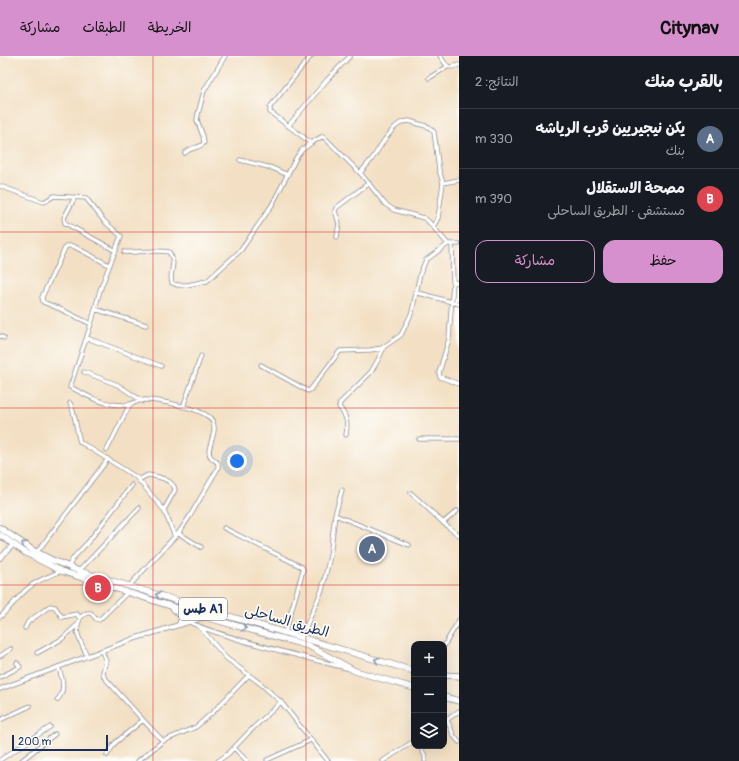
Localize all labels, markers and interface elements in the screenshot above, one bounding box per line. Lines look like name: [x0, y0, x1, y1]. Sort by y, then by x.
text: Citynav: [660, 16, 719, 40]
text: مشاركة: [20, 19, 60, 36]
text: الطبقات: [82, 19, 126, 36]
text: الخريطة: [148, 19, 191, 36]
text: بالقرب منك: [645, 71, 723, 92]
text: النتائج: 2: [475, 74, 519, 90]
text: يكن نيجيريين قرب الرياشه: [536, 119, 685, 138]
text: 330 m: [475, 131, 513, 147]
text: A: [706, 131, 714, 147]
text: بنك: [666, 143, 685, 159]
text: مصحة الاستقلال: [586, 179, 685, 198]
text: 390 m: [475, 191, 512, 207]
text: B: [706, 191, 714, 207]
text: مستشفى · الطريق الساحلى: [548, 203, 685, 219]
button: مشاركة: [475, 240, 595, 283]
button: حفظ: [603, 240, 723, 283]
your location: [227, 451, 247, 471]
pin: A: [359, 534, 385, 564]
one-way arrow: [21, 542, 28, 549]
pin: B: [85, 573, 111, 603]
one-way arrow: [155, 591, 162, 600]
road number: طس A1: [179, 598, 227, 620]
street label: الطريق الساحلى: [243, 601, 331, 641]
one-way arrow: [240, 623, 247, 632]
map controls: [411, 641, 447, 749]
button: +: [411, 641, 447, 677]
one-way arrow: [373, 656, 380, 665]
button: −: [411, 677, 447, 713]
button: layers: [411, 713, 447, 749]
scale bar: [12, 733, 108, 752]
text: 200 m: [18, 735, 51, 748]

